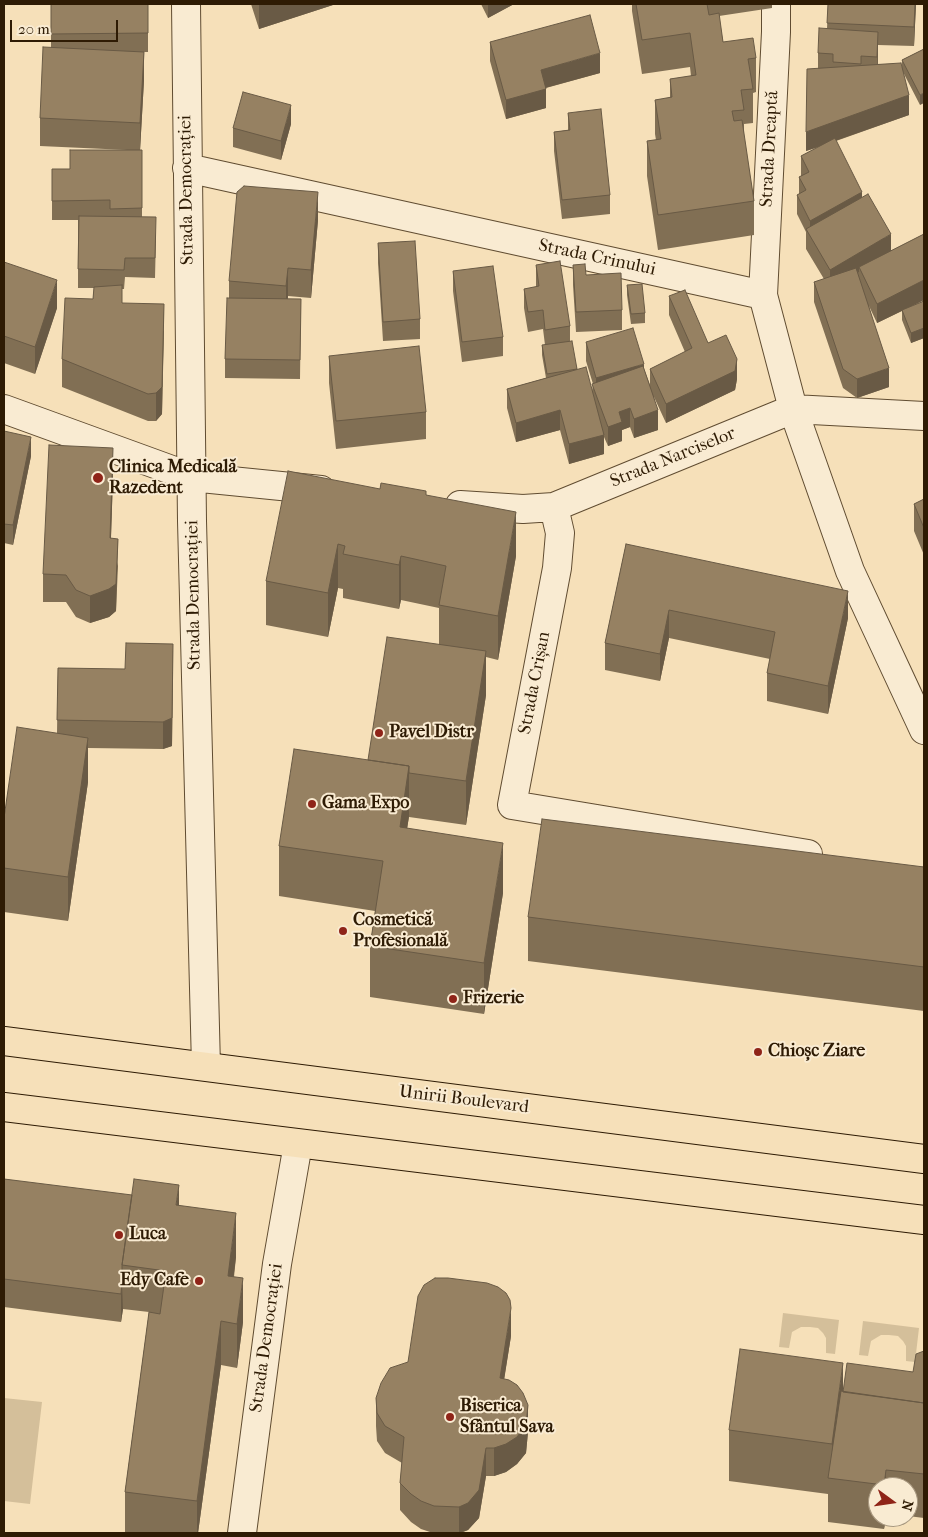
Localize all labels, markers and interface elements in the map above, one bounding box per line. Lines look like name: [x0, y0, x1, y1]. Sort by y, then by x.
scale bar: [12, 10, 120, 42]
text: 20 m: [18, 20, 50, 38]
street label: Strada Dreaptă: [756, 90, 784, 208]
street label: Strada Democrației: [175, 115, 199, 265]
street label: Strada Crinului: [536, 235, 658, 281]
street label: Strada Narciselor: [607, 423, 739, 493]
place label: Clinica Medicală Razedent: [109, 457, 237, 499]
marker: Clinica Medicală Razedent: [91, 471, 105, 485]
street label: Strada Democrației: [182, 520, 206, 670]
street label: Strada Crișan: [514, 630, 556, 736]
place label: Pavel Distr: [389, 722, 474, 744]
marker: Pavel Distr: [373, 727, 385, 739]
place label: Gama Expo: [322, 793, 409, 815]
marker: Gama Expo: [306, 798, 318, 810]
place label: Cosmetică Profesională: [353, 910, 448, 952]
marker: Cosmetică Profesională: [337, 925, 349, 937]
place label: Frizerie: [463, 988, 524, 1010]
marker: Frizerie: [447, 993, 459, 1005]
place label: Chioșc Ziare: [768, 1041, 865, 1063]
marker: Chioșc Ziare: [752, 1046, 764, 1058]
street label: Unirii Boulevard: [398, 1081, 530, 1119]
place label: Luca: [129, 1224, 166, 1246]
marker: Luca: [113, 1229, 125, 1241]
street label: Strada Democrației: [246, 1262, 288, 1414]
place label: Edy Cafe: [120, 1270, 189, 1292]
marker: Edy Cafe: [193, 1275, 205, 1287]
place label: Biserica Sfântul Sava: [460, 1396, 554, 1438]
marker: Biserica Sfântul Sava: [444, 1411, 456, 1423]
north arrow: [868, 1477, 918, 1527]
text: N: [898, 1498, 917, 1513]

